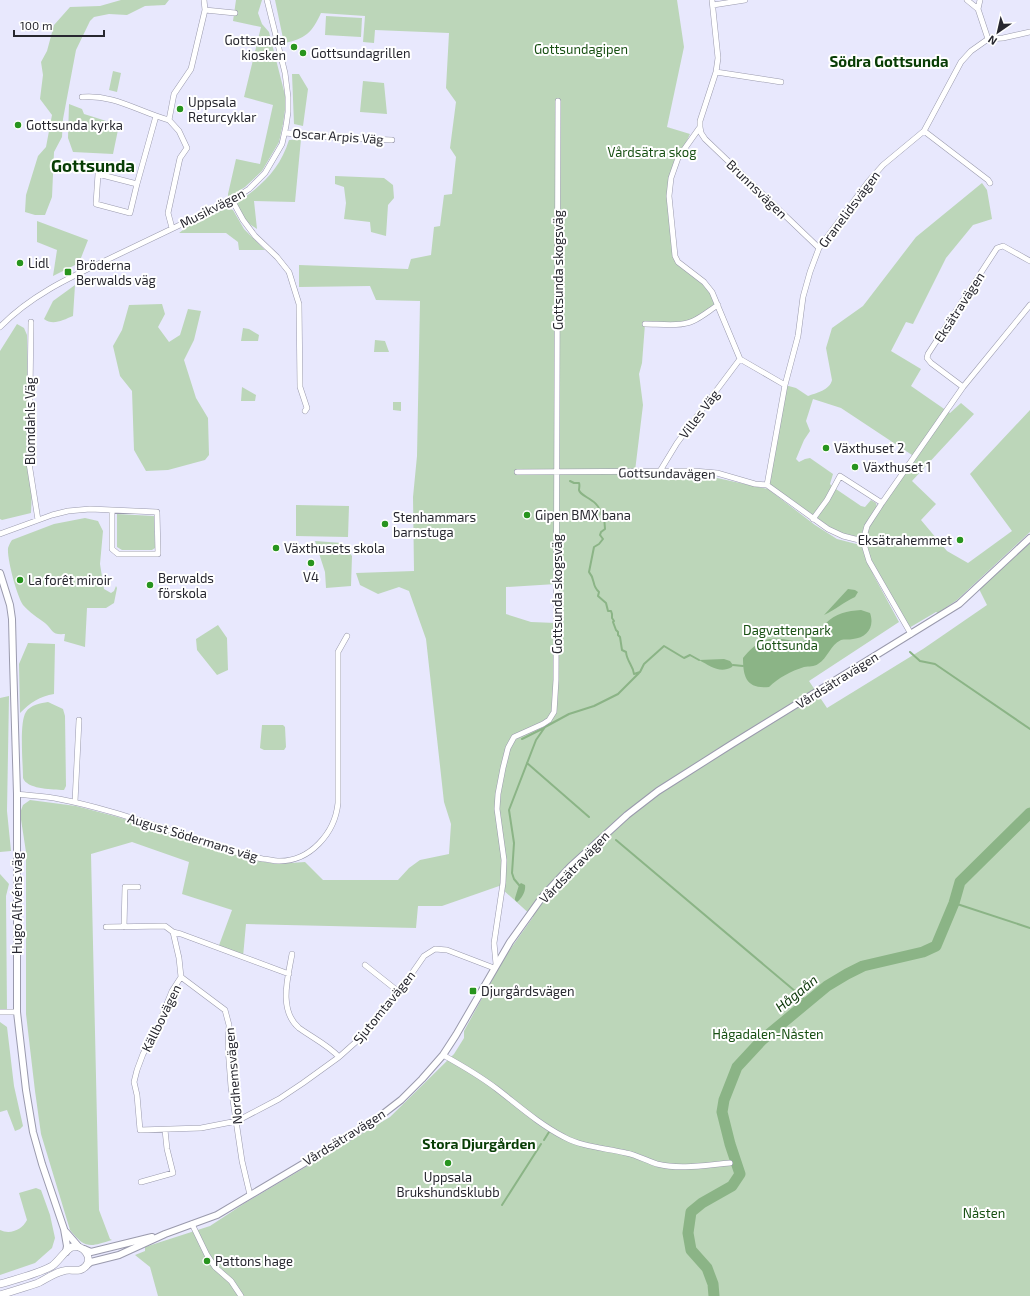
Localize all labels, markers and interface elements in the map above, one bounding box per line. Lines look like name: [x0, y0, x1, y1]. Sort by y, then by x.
scale bar: [14, 12, 104, 38]
north arrow: [978, 12, 1018, 52]
text: 100 m: [20, 18, 52, 32]
place label: Gottsunda kiosken: [224, 32, 286, 63]
text: N: [985, 33, 999, 48]
park label: Gottsundagipen: [534, 41, 628, 57]
marker: Gottsunda kiosken: [289, 42, 299, 52]
place label: Gottsundagrillen: [311, 45, 411, 61]
marker: Gottsundagrillen: [298, 48, 308, 58]
district label: Södra Gottsunda: [830, 52, 948, 70]
place label: Uppsala Returcyklar: [188, 94, 256, 125]
marker: Uppsala Returcyklar: [175, 104, 185, 114]
place label: Gottsunda kyrka: [26, 117, 123, 133]
marker: Gottsunda kyrka: [13, 120, 23, 130]
street label: Oscar Arpis Väg: [292, 125, 384, 147]
park label: Vårdsätra skog: [608, 144, 696, 160]
district label: Gottsunda: [51, 155, 135, 175]
street label: Brunnsvägen: [723, 156, 791, 222]
street label: Granelidsvägen: [815, 168, 883, 250]
street label: Musikvägen: [177, 185, 247, 231]
street label: Gottsunda skogsväg: [550, 210, 566, 330]
place label: Lidl: [28, 255, 49, 271]
place label: Bröderna Berwalds väg: [76, 257, 156, 288]
marker: Lidl: [15, 258, 25, 268]
marker: Bröderna Berwalds väg: [63, 267, 73, 277]
street label: Eksätravägen: [930, 269, 988, 345]
street label: Blomdahls Väg: [22, 377, 38, 465]
street label: Villes Väg: [675, 386, 723, 442]
place label: Växthuset 2: [834, 440, 904, 456]
marker: Växthuset 2: [821, 443, 831, 453]
place label: Växthuset 1: [863, 459, 931, 475]
marker: Växthuset 1: [850, 462, 860, 472]
street label: Gottsundavägen: [618, 464, 716, 482]
place label: Gipen BMX bana: [535, 507, 631, 523]
place label: Stenhammars barnstuga: [393, 509, 476, 540]
marker: Gipen BMX bana: [522, 510, 532, 520]
marker: Stenhammars barnstuga: [380, 519, 390, 529]
place label: Eksätrahemmet: [858, 532, 952, 548]
street label: Gottsunda skogsväg: [549, 534, 565, 654]
marker: Eksätrahemmet: [955, 535, 965, 545]
place label: Växthusets skola: [284, 540, 385, 556]
marker: Växthusets skola: [271, 543, 281, 553]
marker: V4: [306, 558, 316, 568]
place label: V4: [303, 569, 319, 585]
place label: Berwalds förskola: [158, 570, 214, 601]
place label: La forêt miroir: [28, 572, 112, 588]
marker: La forêt miroir: [15, 575, 25, 585]
marker: Berwalds förskola: [145, 580, 155, 590]
park label: Dagvattenpark Gottsunda: [743, 622, 831, 653]
street label: Vårdsätravägen: [793, 648, 881, 712]
street label: August Södermans väg: [126, 810, 260, 864]
street label: Vårdsätravägen: [536, 828, 612, 906]
street label: Hugo Alfvéns väg: [9, 852, 25, 954]
street label: Sjutomtavägen: [350, 967, 418, 1047]
water label: Hågaån: [771, 971, 821, 1015]
street label: Källbovägen: [138, 982, 184, 1054]
place label: Djurgårdsvägen: [481, 983, 575, 999]
marker: Djurgårdsvägen: [468, 986, 478, 996]
park label: Hågadalen-Nåsten: [712, 1026, 824, 1042]
street label: Nordhemsvägen: [221, 1027, 245, 1125]
street label: Vårdsätravägen: [300, 1105, 388, 1169]
district label: Stora Djurgården: [422, 1135, 536, 1152]
marker: Uppsala Brukshundsklubb: [443, 1158, 453, 1168]
place label: Uppsala Brukshundsklubb: [396, 1169, 500, 1200]
park label: Nåsten: [963, 1205, 1005, 1221]
place label: Pattons hage: [215, 1253, 293, 1269]
marker: Pattons hage: [202, 1256, 212, 1266]

